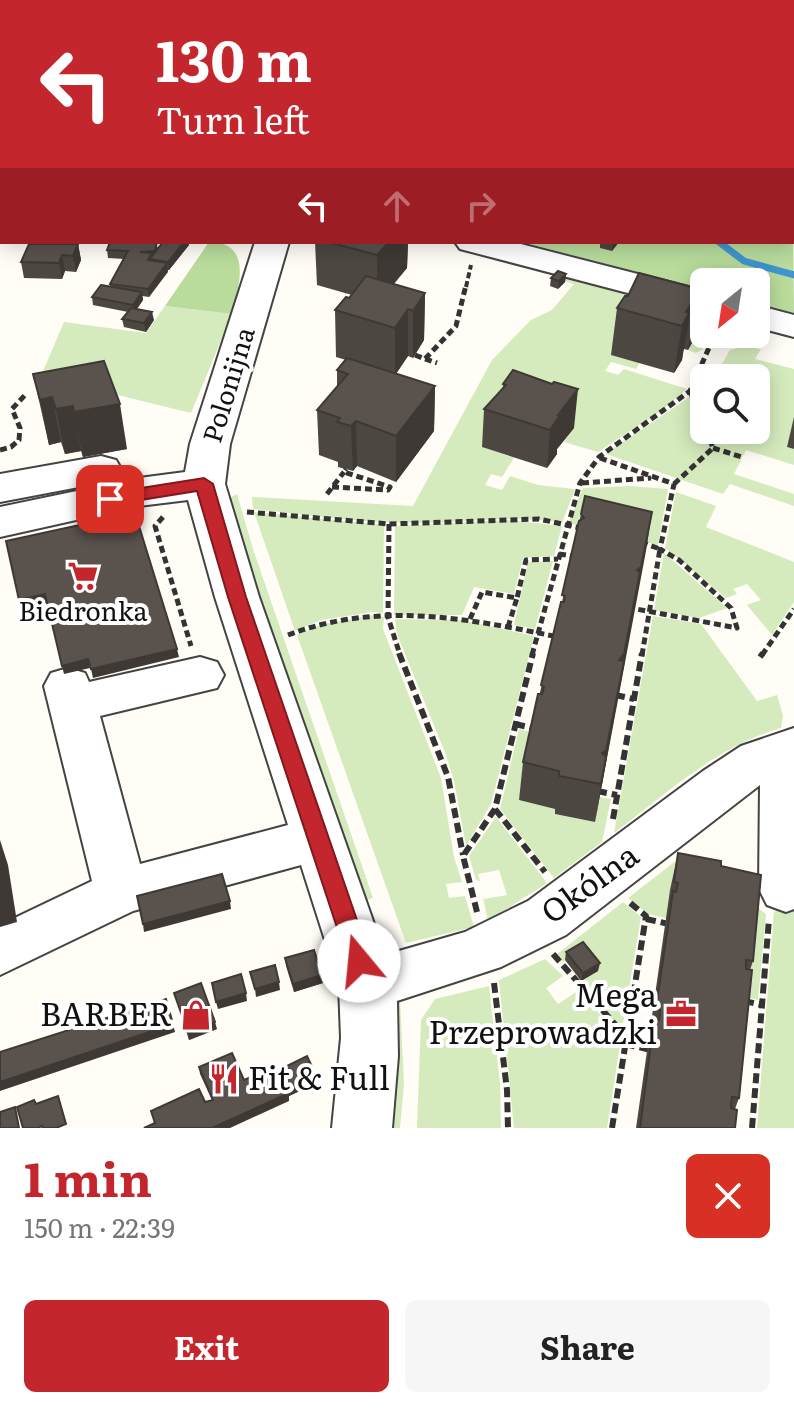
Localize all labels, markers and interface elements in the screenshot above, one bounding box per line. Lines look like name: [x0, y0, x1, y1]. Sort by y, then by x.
text: 130 m: [156, 16, 312, 99]
icon: left: [24, 32, 128, 136]
text: Turn left: [156, 92, 310, 145]
icon: left: [291, 184, 335, 228]
icon: ahead: [375, 184, 419, 228]
icon: right: [459, 184, 503, 228]
north arrow: [690, 268, 770, 348]
map controls: [690, 268, 770, 444]
street label: Polonijna: [191, 322, 263, 447]
button: search: [690, 364, 770, 444]
pin: [76, 465, 144, 533]
icon: arrive: [88, 477, 132, 521]
supermarket icon: Biedronka: [66, 559, 100, 593]
place label: Biedronka: [18, 590, 148, 629]
street label: Okólna: [529, 829, 648, 933]
position arrow: [317, 919, 401, 1003]
place label: Mega Przeprowadzki: [429, 969, 658, 1054]
place label: BARBER: [40, 988, 172, 1036]
office icon: Mega Przeprowadzki: [664, 997, 698, 1031]
shop icon: BARBER: [179, 998, 213, 1032]
place label: Fit & Full: [248, 1052, 390, 1100]
restaurant icon: Fit & Full: [207, 1062, 241, 1096]
text: 1 min: [24, 1141, 152, 1212]
button: close: [686, 1154, 770, 1238]
text: 150 m · 22:39: [24, 1207, 175, 1246]
button: Exit: [24, 1300, 389, 1392]
button: Share: [405, 1300, 770, 1392]

